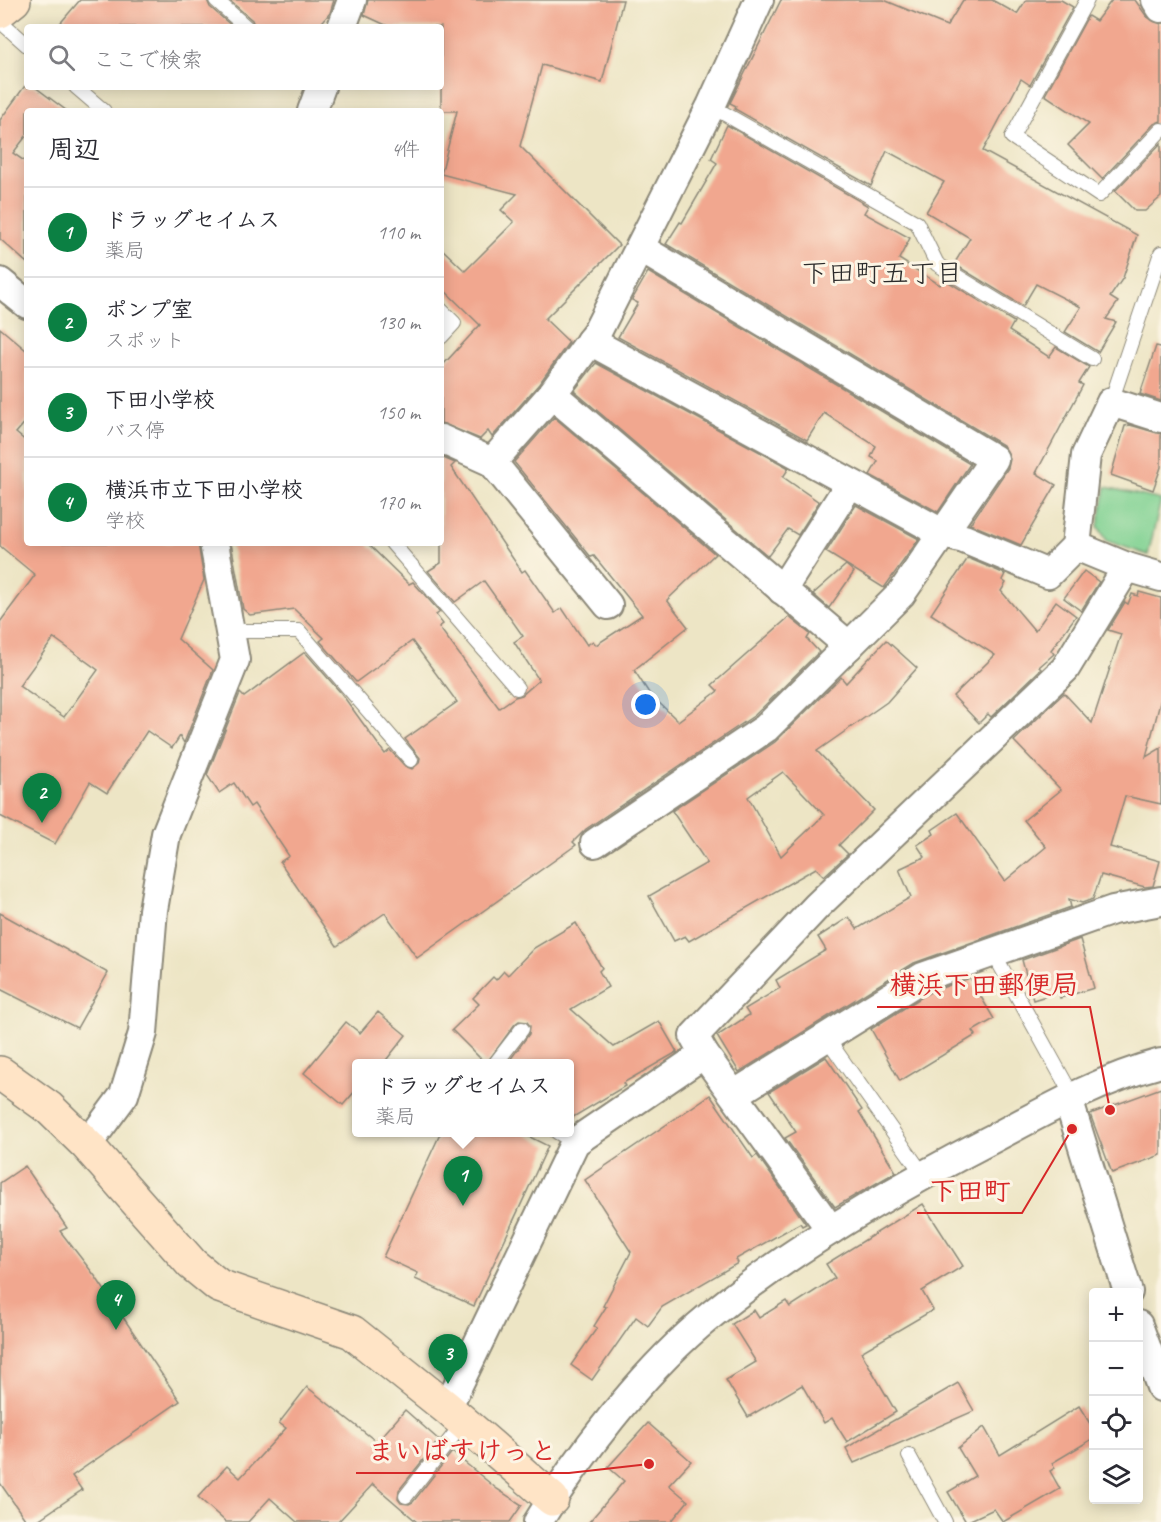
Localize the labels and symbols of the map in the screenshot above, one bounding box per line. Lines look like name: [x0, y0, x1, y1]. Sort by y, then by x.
district label: 下田町五丁目: [801, 256, 963, 290]
your location: [631, 690, 660, 719]
pin: 2: [22, 774, 62, 823]
callout: 横浜下田郵便局: [877, 962, 1090, 1007]
text: 横浜下田郵便局: [890, 968, 1079, 1002]
pin: 1: [444, 1156, 482, 1206]
callout: 下田町: [917, 1168, 1022, 1213]
text: 下田町: [930, 1174, 1011, 1208]
pin: 4: [96, 1280, 136, 1330]
pin: 3: [428, 1334, 468, 1384]
callout: まいばすけっと: [356, 1428, 569, 1473]
text: まいばすけっと: [368, 1434, 557, 1468]

